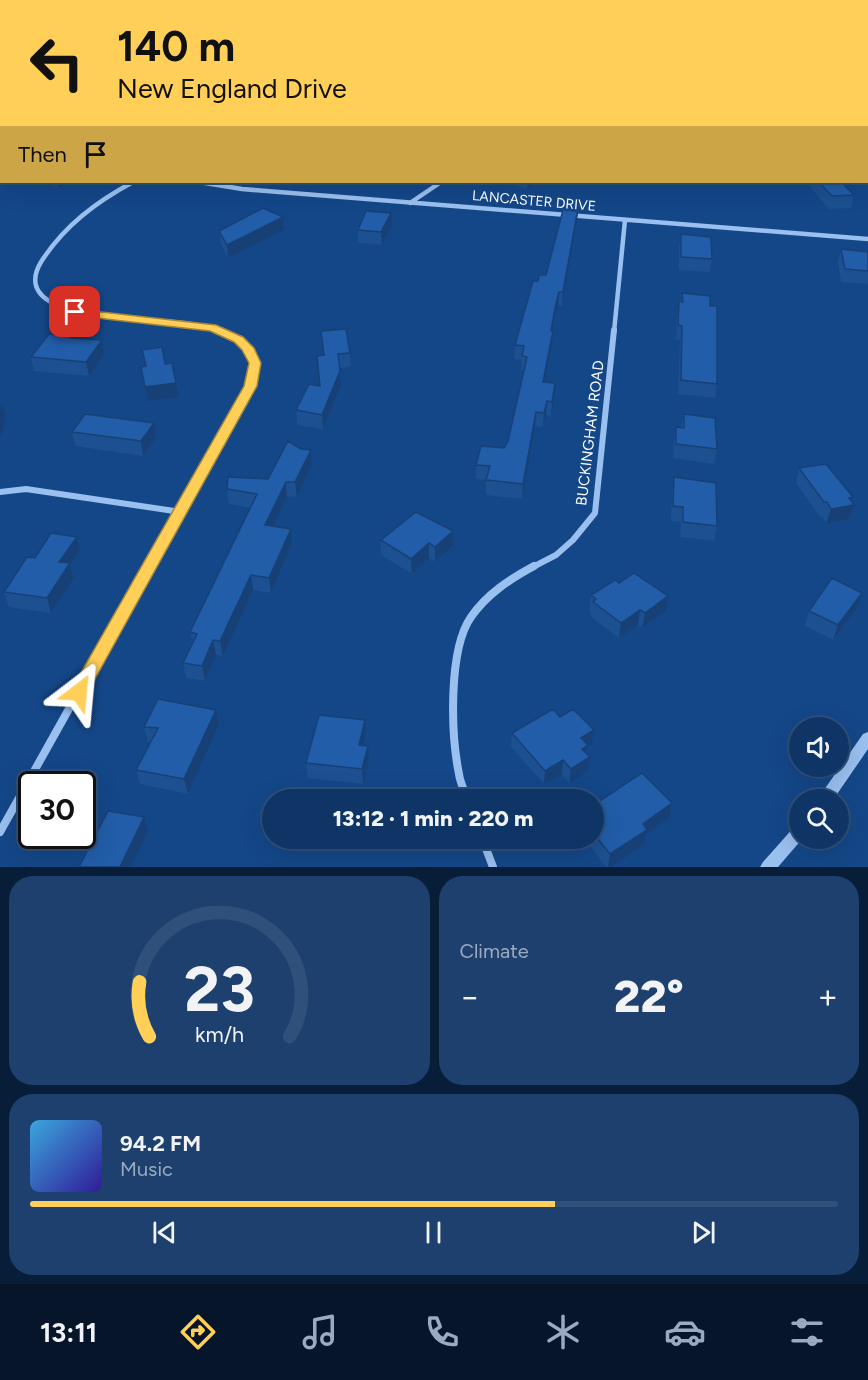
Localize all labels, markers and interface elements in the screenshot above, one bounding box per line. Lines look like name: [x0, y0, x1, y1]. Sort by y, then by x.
text: 140 m: [117, 21, 235, 72]
icon: left: [18, 24, 96, 102]
text: New England Drive: [117, 72, 347, 105]
icon: arrive: [79, 138, 112, 171]
text: Then: [18, 141, 67, 168]
street label: LANCASTER DRIVE: [471, 187, 597, 215]
pin: [49, 286, 100, 337]
icon: arrive: [58, 295, 91, 328]
street label: BUCKINGHAM ROAD: [572, 359, 608, 507]
position arrow: [47, 660, 111, 724]
map controls: [789, 717, 849, 849]
button: sound: [789, 717, 849, 777]
speed limit sign: 30: [18, 771, 96, 849]
button: search: [789, 789, 849, 849]
text: 13:12 · 1 min · 220 m: [333, 805, 533, 832]
text: Climate: [460, 939, 529, 963]
text: 23: [184, 952, 255, 1027]
text: 22°: [614, 969, 684, 1023]
text: −: [460, 977, 480, 1016]
text: +: [817, 977, 838, 1016]
text: km/h: [195, 1023, 244, 1048]
text: 94.2 FM: [120, 1130, 201, 1157]
text: Music: [120, 1157, 173, 1181]
icon: previous: [148, 1216, 181, 1249]
icon: pause: [417, 1216, 450, 1249]
icon: next: [687, 1216, 720, 1249]
icon: directions: [177, 1311, 219, 1353]
icon: music: [299, 1311, 341, 1353]
icon: phone: [421, 1311, 463, 1353]
icon: climate: [542, 1311, 584, 1353]
icon: car: [664, 1311, 706, 1353]
icon: filters: [786, 1311, 828, 1353]
text: 13:11: [40, 1316, 97, 1349]

